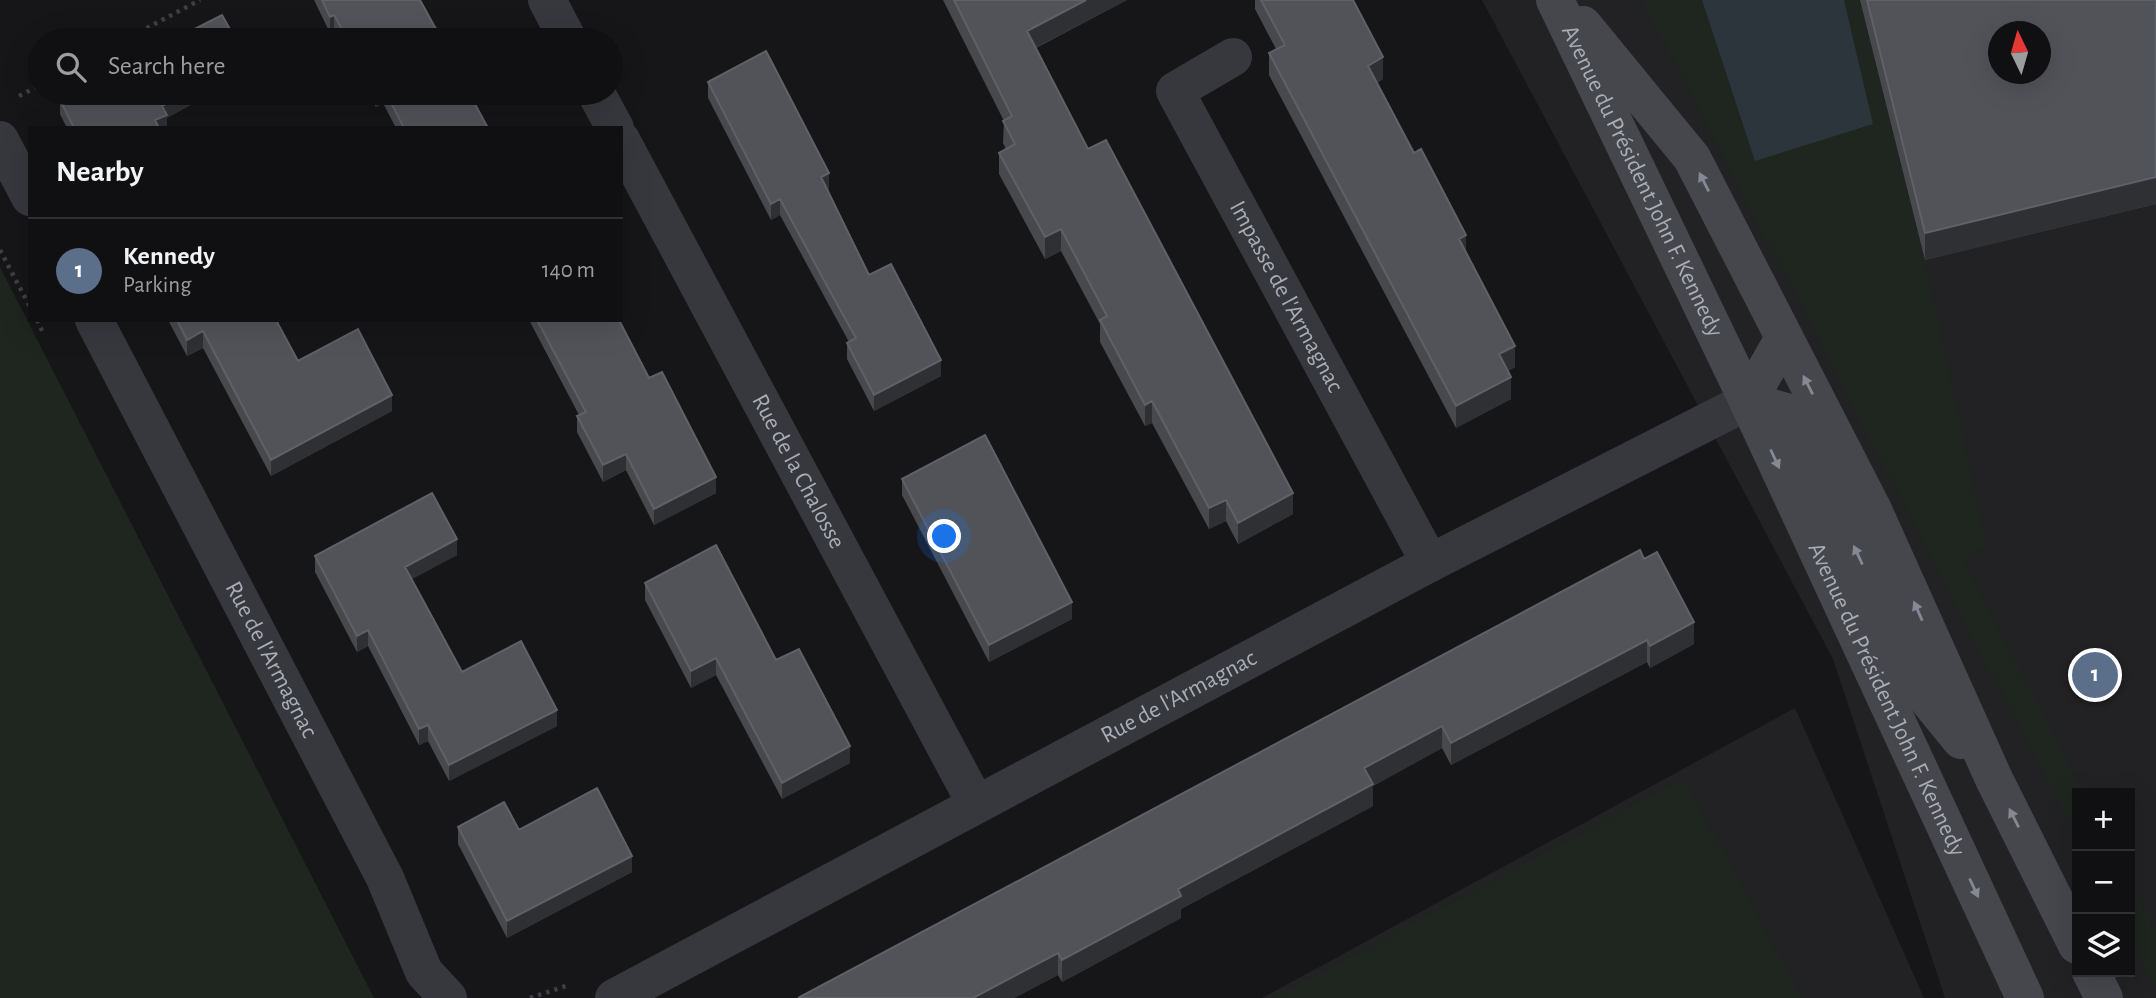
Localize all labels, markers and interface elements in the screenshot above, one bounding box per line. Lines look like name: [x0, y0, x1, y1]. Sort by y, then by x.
north arrow: [1988, 21, 2051, 84]
street label: Avenue du Président John F. Kennedy: [1557, 22, 1727, 341]
search box: [28, 28, 623, 105]
icon: search: [52, 48, 90, 86]
text: Search here: [108, 53, 226, 79]
text: Nearby: [56, 157, 144, 187]
one-way arrow: [1699, 172, 1710, 192]
street label: Impasse de l'Armagnac: [1225, 197, 1347, 396]
text: Kennedy: [123, 243, 215, 269]
text: 1: [75, 259, 83, 282]
text: 140 m: [542, 259, 595, 282]
text: Parking: [123, 274, 191, 297]
one-way arrow: [1802, 375, 1814, 395]
street label: Rue de la Chalosse: [747, 390, 849, 553]
one-way arrow: [1769, 449, 1781, 469]
your location: [927, 519, 961, 553]
street label: Avenue du Président John F. Kennedy: [1803, 539, 1969, 860]
one-way arrow: [1852, 545, 1864, 565]
street label: Rue de l'Armagnac: [221, 578, 322, 741]
one-way arrow: [1912, 601, 1923, 622]
street label: Rue de l'Armagnac: [1097, 646, 1260, 748]
pin: 1: [2072, 649, 2118, 701]
map controls: [2072, 788, 2135, 977]
button: +: [2072, 788, 2135, 851]
one-way arrow: [2008, 808, 2019, 828]
button: −: [2072, 851, 2135, 914]
one-way arrow: [1968, 878, 1980, 898]
button: layers: [2072, 914, 2135, 977]

